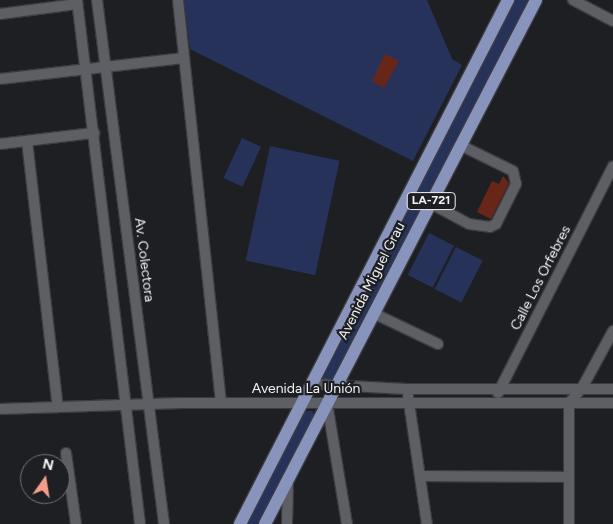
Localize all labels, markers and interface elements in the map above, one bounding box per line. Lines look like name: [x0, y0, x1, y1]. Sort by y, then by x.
road number: LA-721: [406, 192, 456, 210]
street label: Av. Colectora: [130, 217, 158, 303]
street label: Avenida Miguel Grau: [335, 219, 409, 343]
street label: Calle Los Orfebres: [507, 223, 575, 333]
street label: Avenida La Unión: [252, 381, 360, 397]
north arrow: [20, 454, 70, 504]
text: N: [41, 455, 55, 474]

